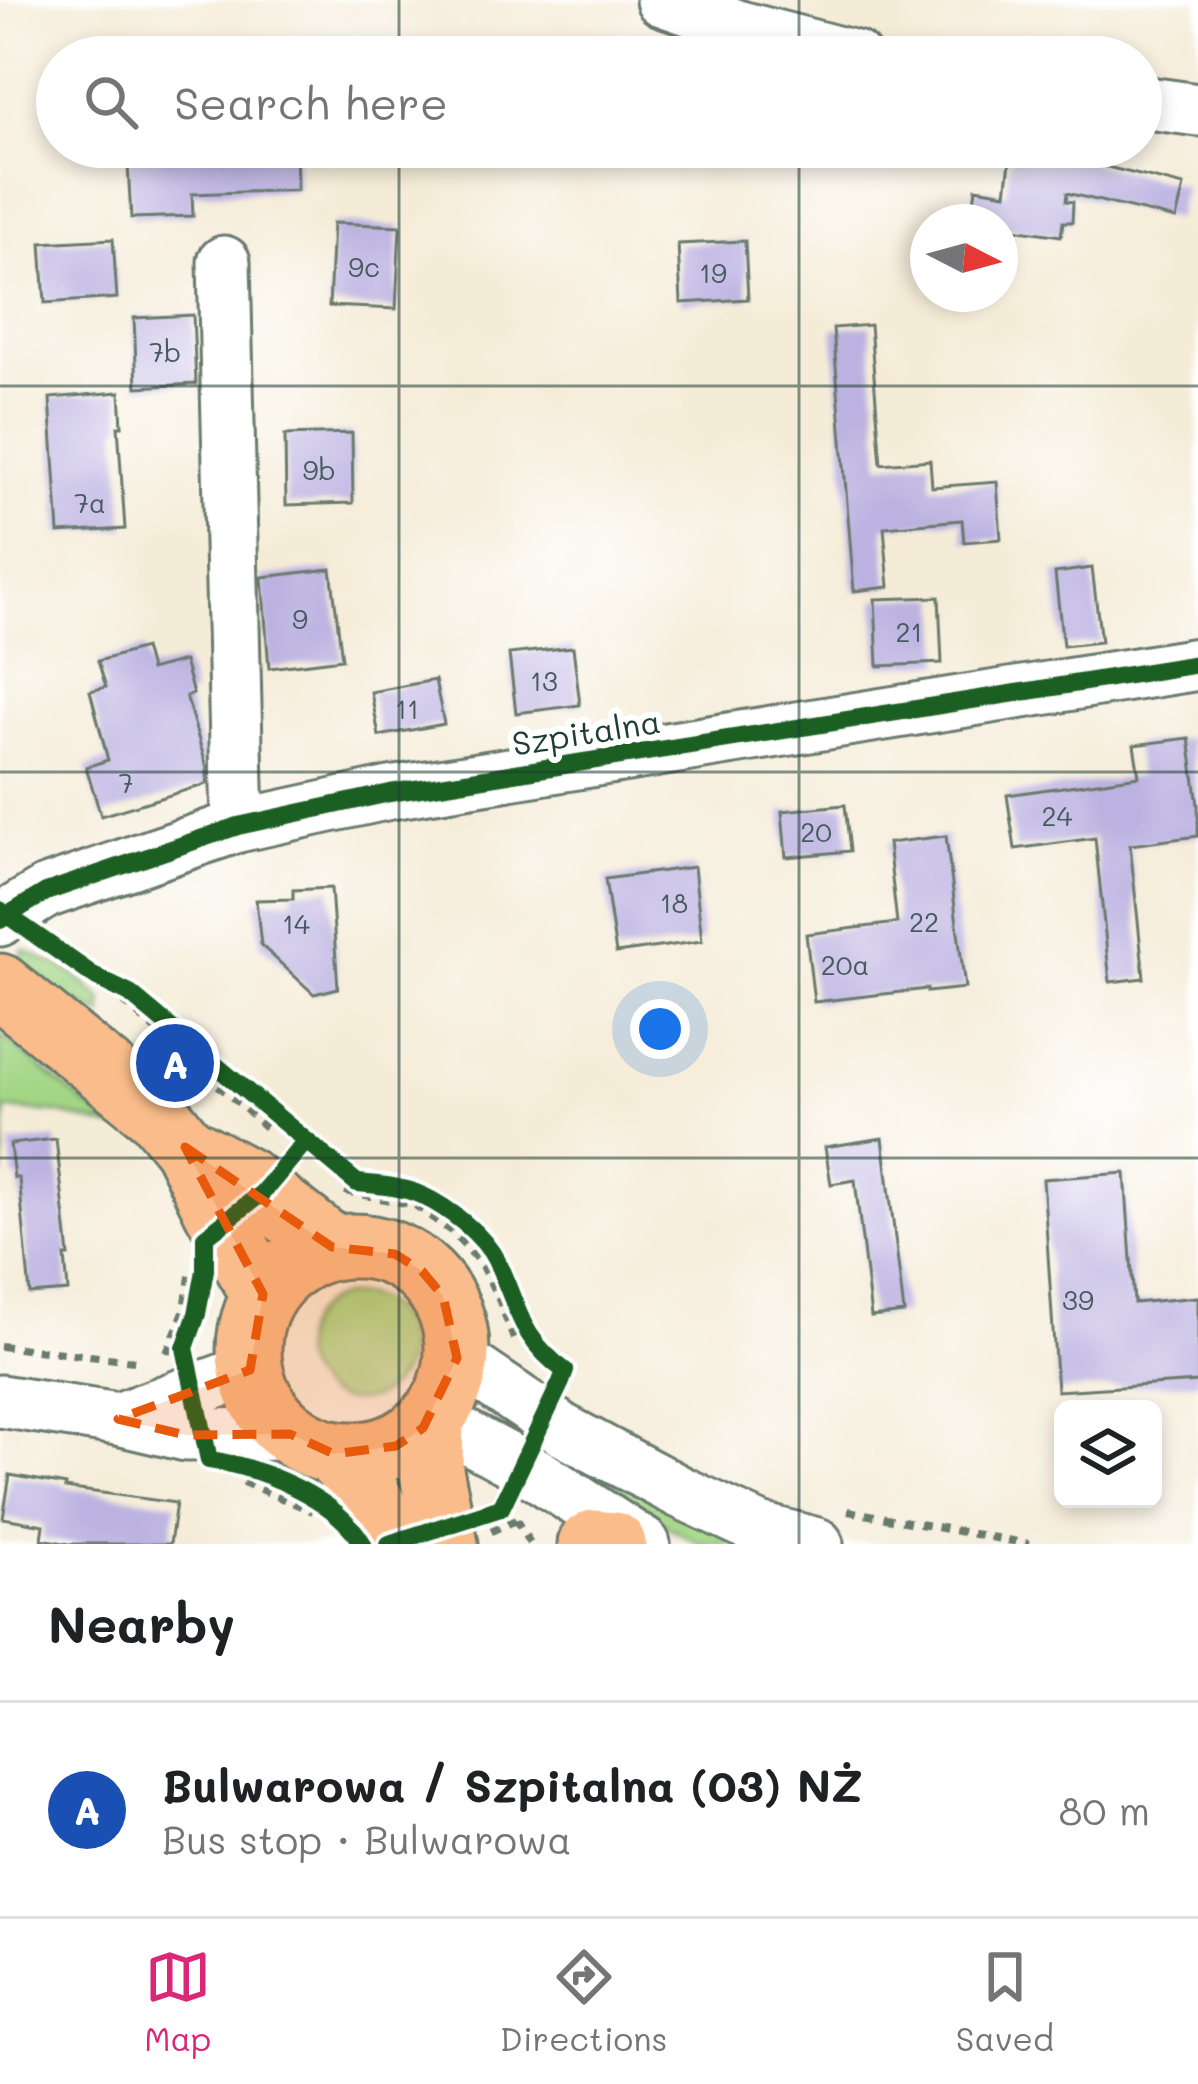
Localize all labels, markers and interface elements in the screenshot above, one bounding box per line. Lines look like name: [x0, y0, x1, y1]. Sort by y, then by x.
search box: [36, 36, 1162, 168]
icon: search: [78, 69, 144, 135]
text: Search here: [174, 73, 448, 131]
north arrow: [910, 204, 1018, 312]
house number: 9c: [348, 249, 380, 284]
house number: 19: [699, 255, 727, 290]
house number: 7b: [149, 334, 181, 369]
house number: 9b: [302, 452, 336, 487]
house number: 7a: [74, 485, 106, 520]
house number: 9: [292, 601, 308, 636]
house number: 21: [895, 614, 923, 649]
house number: 13: [530, 663, 558, 698]
house number: 11: [395, 691, 419, 726]
street label: Szpitalna: [509, 698, 663, 764]
house number: 7: [118, 765, 134, 800]
house number: 24: [1042, 798, 1073, 833]
house number: 20: [800, 814, 832, 849]
house number: 18: [660, 885, 688, 920]
house number: 22: [909, 904, 939, 939]
house number: 14: [282, 906, 310, 941]
house number: 20a: [821, 947, 869, 982]
your location: [630, 999, 690, 1059]
pin: A: [136, 1018, 214, 1108]
house number: 39: [1062, 1282, 1094, 1317]
map controls: [1054, 1400, 1162, 1508]
button: layers: [1054, 1400, 1162, 1508]
text: Nearby: [48, 1589, 235, 1656]
text: Bulwarowa / Szpitalna (03) NŻ: [162, 1755, 863, 1813]
text: A: [73, 1784, 101, 1835]
text: 80 m: [1059, 1784, 1150, 1835]
text: Bus stop · Bulwarowa: [162, 1813, 571, 1864]
tab: Map: [144, 1944, 211, 2059]
tab: Directions: [500, 1944, 667, 2059]
tab: Saved: [956, 1944, 1054, 2059]

